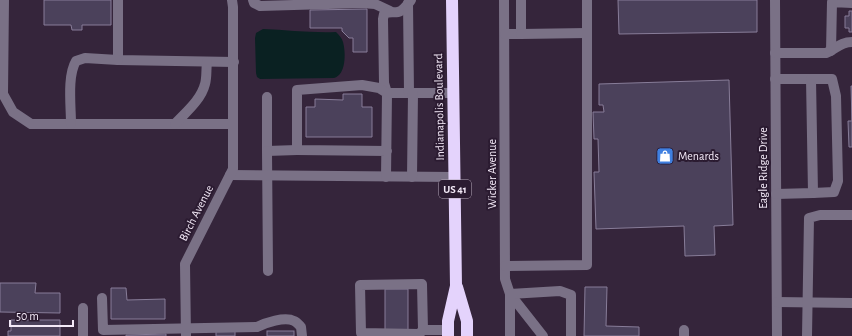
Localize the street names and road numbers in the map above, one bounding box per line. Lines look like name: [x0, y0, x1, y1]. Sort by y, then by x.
street label: Indianapolis Boulevard: [432, 53, 446, 161]
street label: Eagle Ridge Drive: [757, 127, 769, 209]
street label: Wicker Avenue: [486, 139, 498, 209]
road number: US 41: [439, 180, 471, 198]
street label: Birch Avenue: [177, 183, 215, 243]

